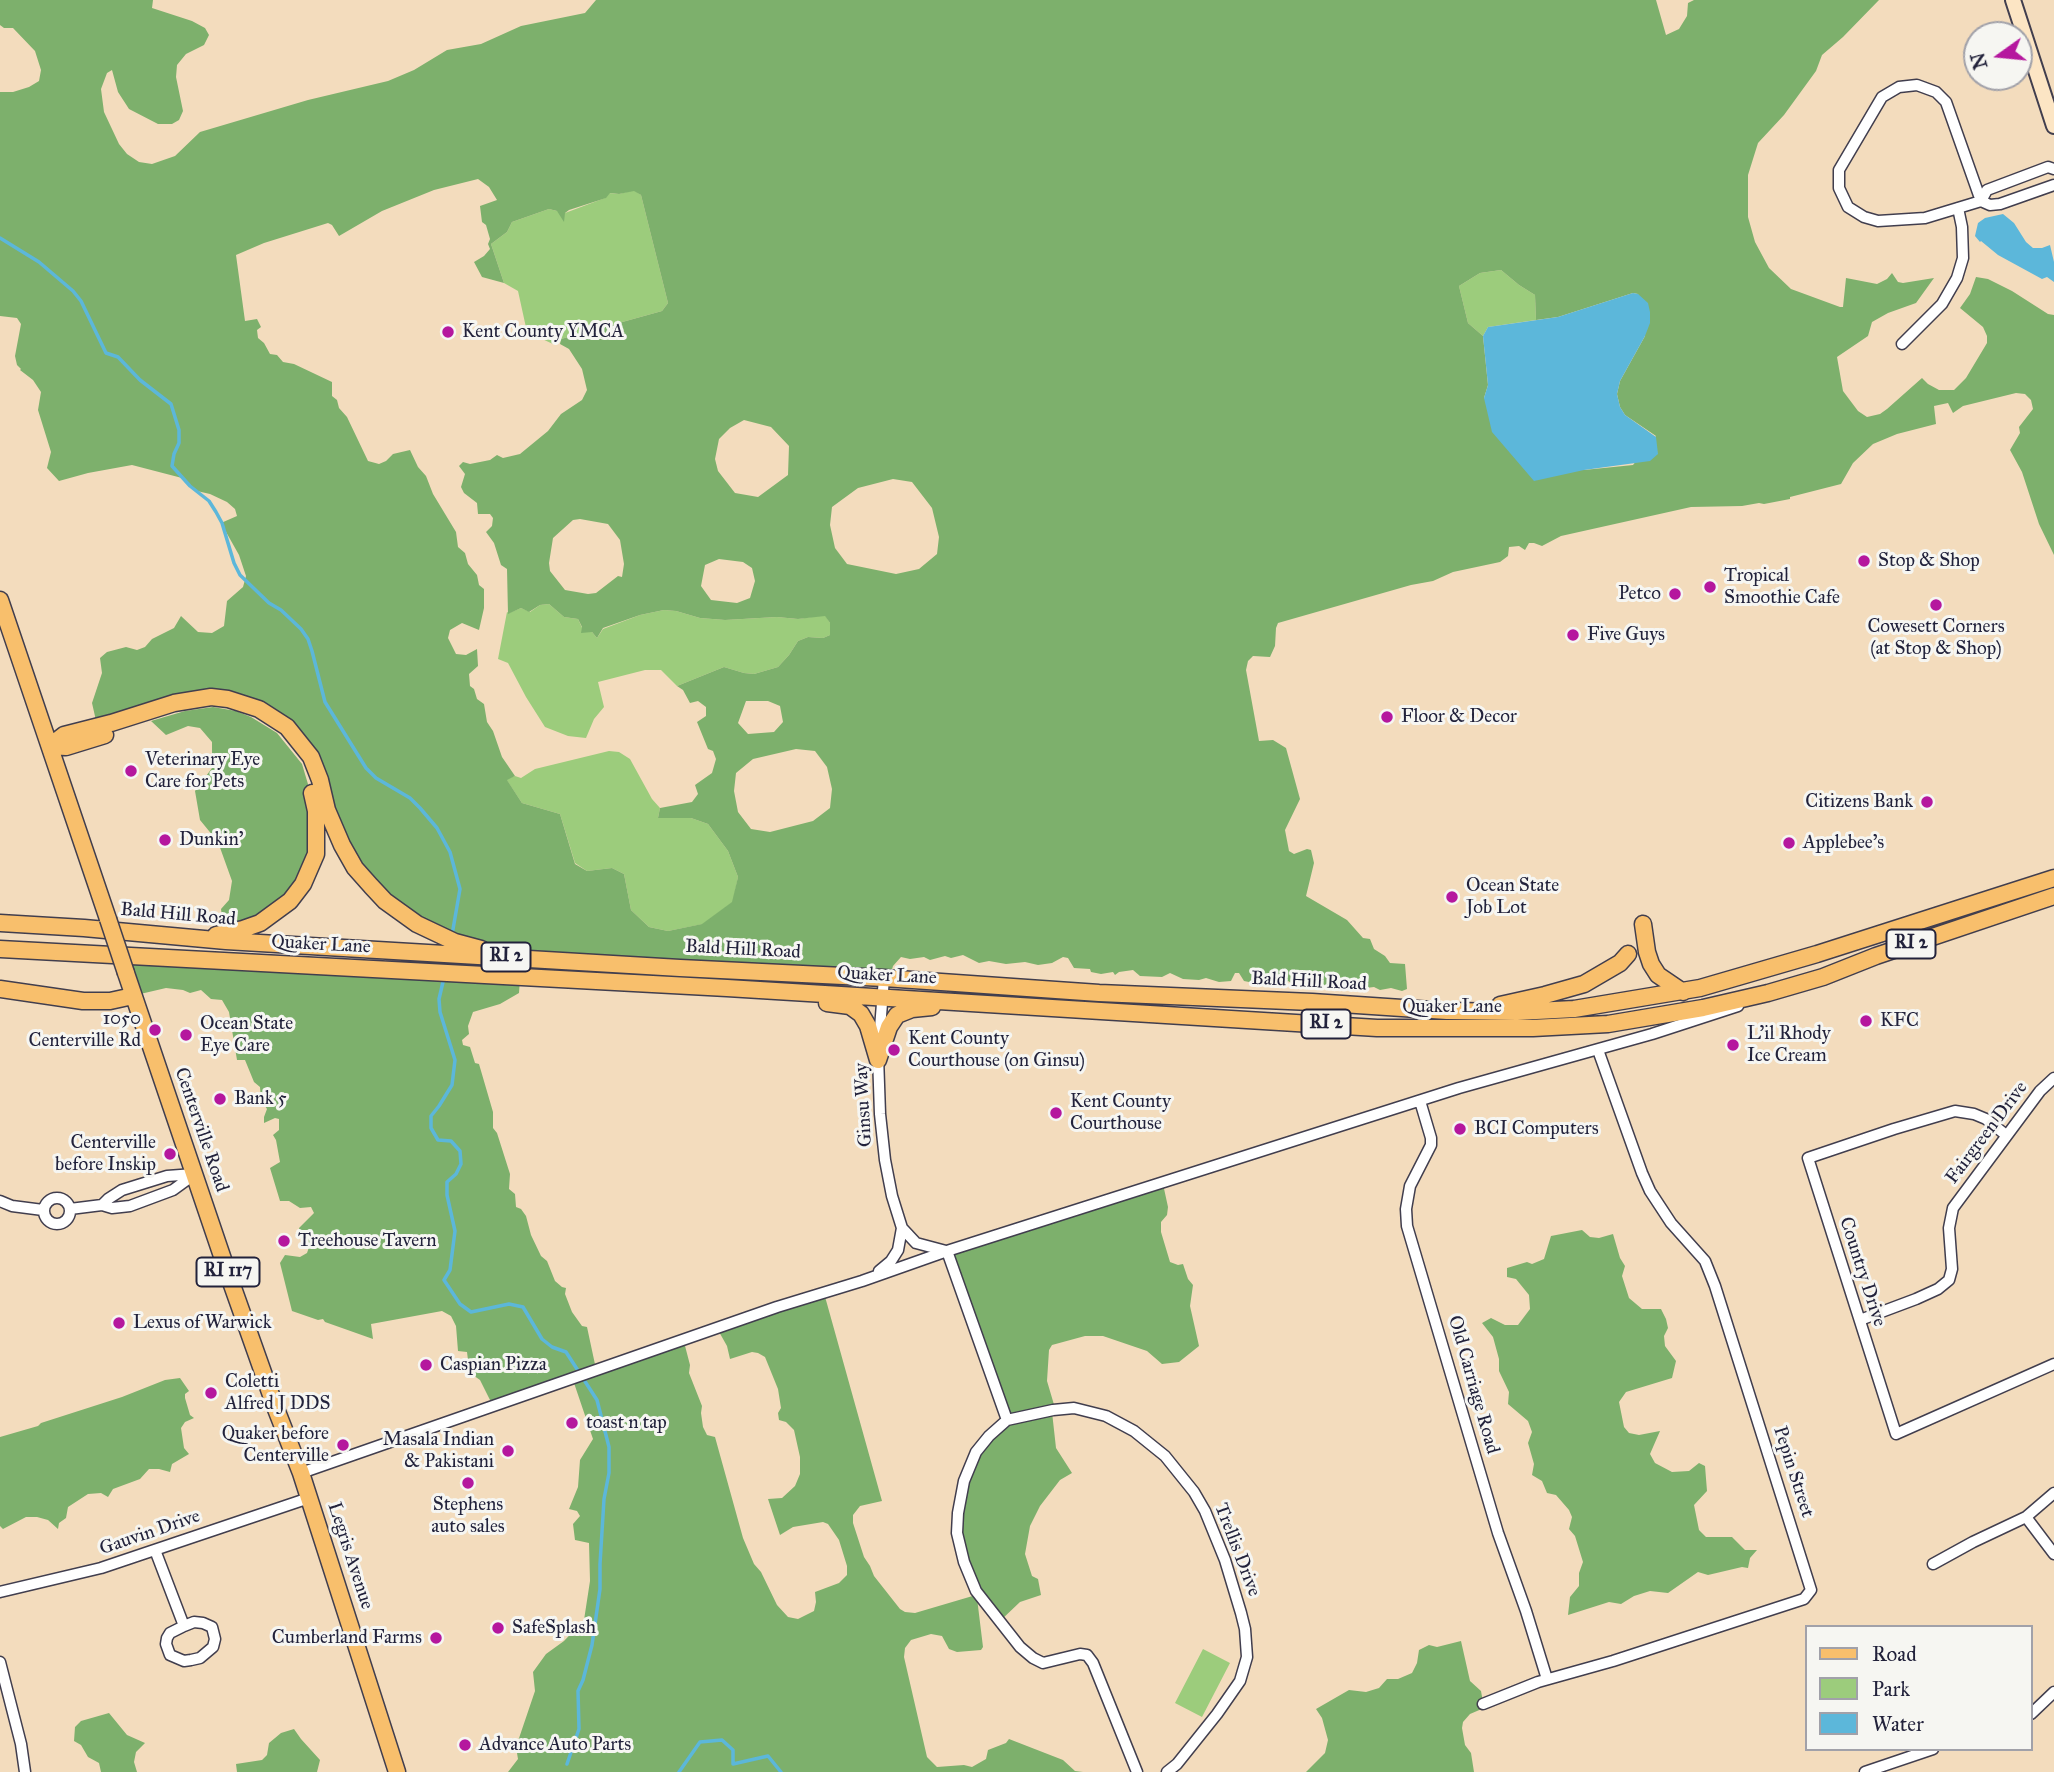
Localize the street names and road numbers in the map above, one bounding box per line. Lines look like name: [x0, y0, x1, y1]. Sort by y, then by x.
street label: Bald Hill Road: [119, 899, 237, 931]
road number: RI 2: [1886, 930, 1936, 959]
street label: Quaker Lane: [271, 931, 371, 959]
street label: Bald Hill Road: [685, 936, 801, 964]
road number: RI 2: [482, 942, 530, 972]
street label: Quaker Lane: [837, 962, 937, 990]
street label: Bald Hill Road: [1251, 968, 1367, 996]
street label: Quaker Lane: [1402, 996, 1502, 1018]
road number: RI 2: [1302, 1009, 1350, 1038]
street label: Ginsu Way: [850, 1062, 878, 1148]
street label: Centerville Road: [169, 1065, 233, 1195]
street label: Fairgreen Drive: [1941, 1077, 2033, 1189]
street label: Country Drive: [1834, 1214, 1890, 1330]
road number: RI 117: [196, 1258, 260, 1287]
street label: Old Carriage Road: [1442, 1313, 1504, 1457]
street label: Pepin Street: [1768, 1423, 1818, 1521]
street label: Legris Avenue: [322, 1500, 378, 1612]
street label: Trellis Drive: [1209, 1500, 1265, 1600]
street label: Gauvin Drive: [97, 1505, 203, 1561]

